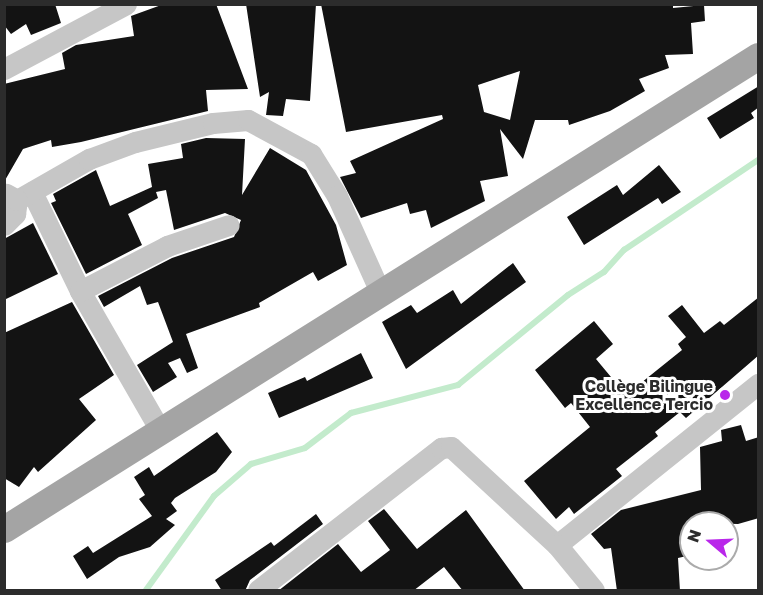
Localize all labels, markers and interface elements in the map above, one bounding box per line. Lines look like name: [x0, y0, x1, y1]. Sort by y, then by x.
place label: Collège Bilingue Excellence Tercio: [575, 376, 713, 414]
marker: Collège Bilingue Excellence Tercio: [718, 388, 732, 402]
north arrow: [679, 511, 739, 571]
text: N: [682, 527, 705, 545]

